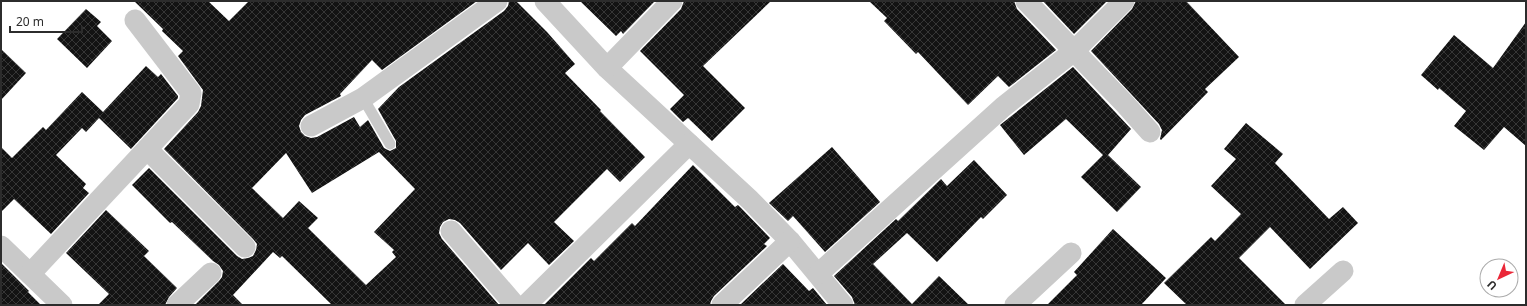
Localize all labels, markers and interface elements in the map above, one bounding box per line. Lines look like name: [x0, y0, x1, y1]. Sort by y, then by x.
scale bar: [10, 8, 82, 34]
text: 20 m: [16, 13, 44, 30]
north arrow: [1479, 258, 1519, 298]
text: U: [1484, 277, 1500, 294]

